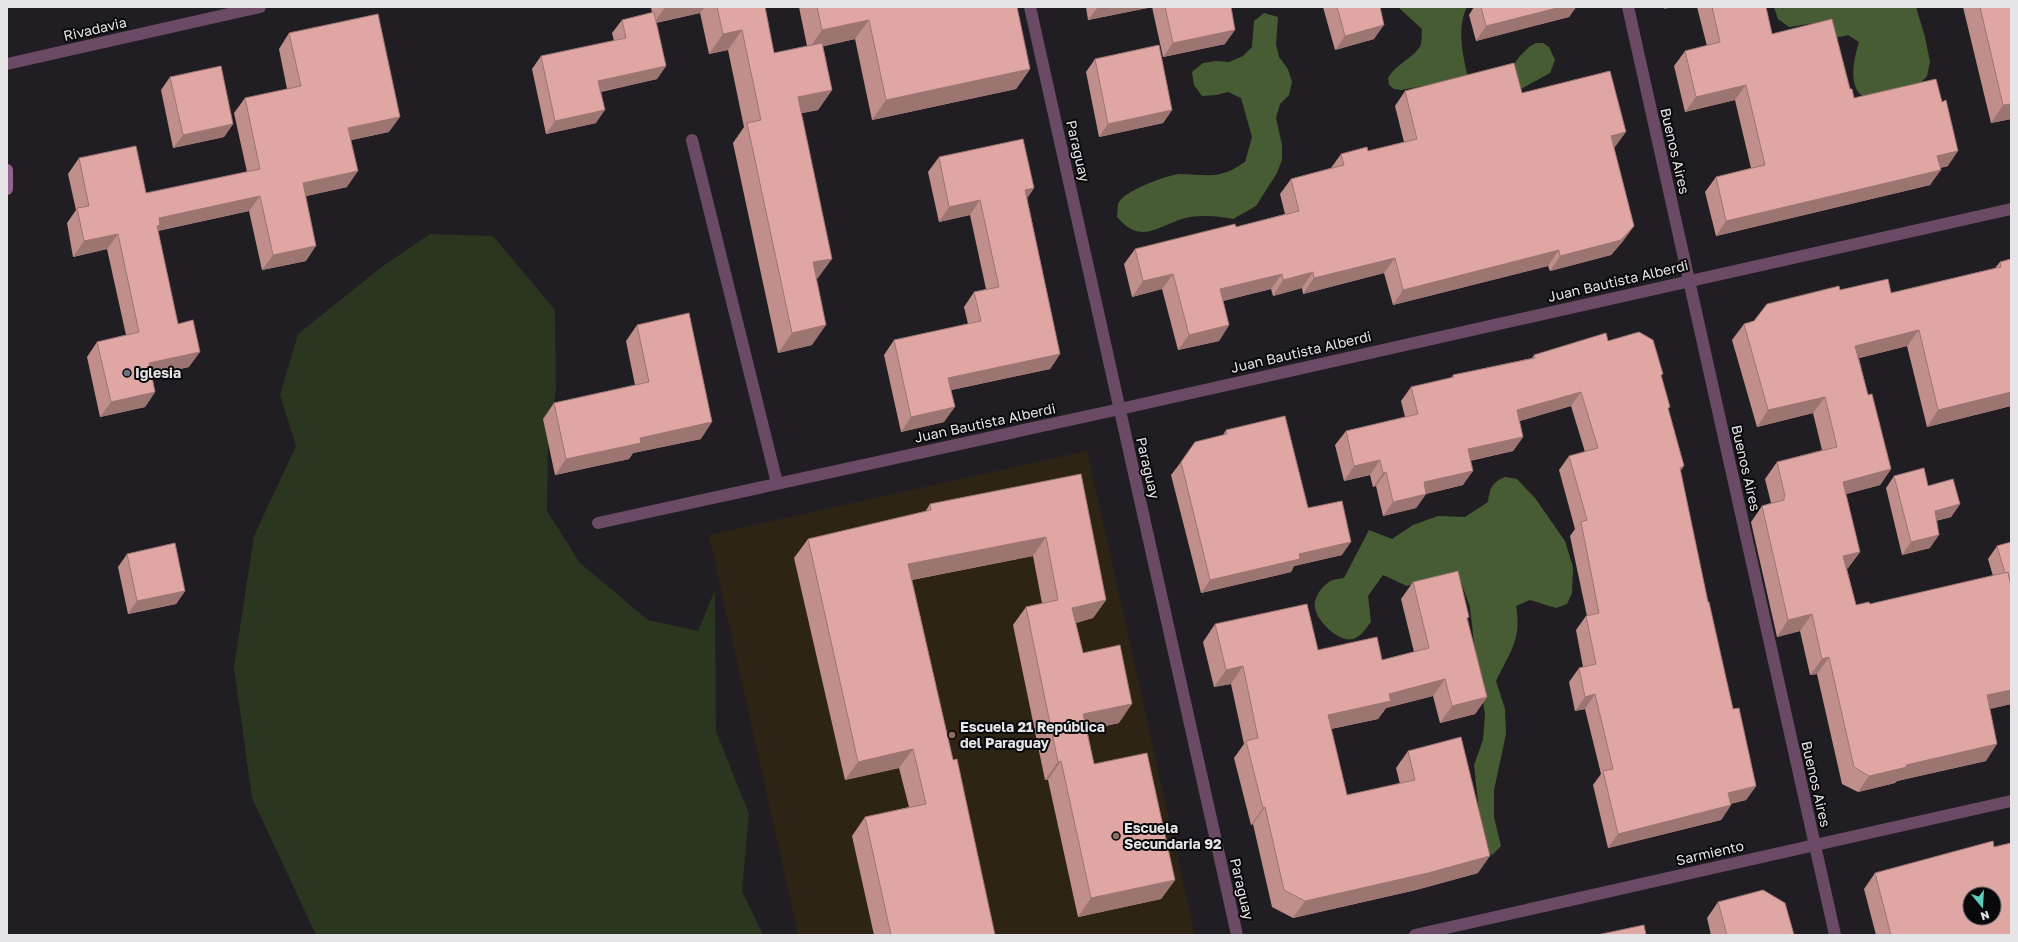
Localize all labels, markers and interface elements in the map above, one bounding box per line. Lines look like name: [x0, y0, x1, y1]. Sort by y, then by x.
street label: Rivadavia: [62, 13, 128, 44]
street label: Buenos Aires: [1657, 106, 1694, 196]
street label: Paraguay: [1063, 118, 1094, 184]
street label: Juan Bautista Alberdi: [1546, 256, 1690, 305]
street label: Juan Bautista Alberdi: [1229, 327, 1373, 376]
place label: Iglesia: [135, 364, 181, 381]
marker: Iglesia: [122, 368, 132, 378]
street label: Juan Bautista Alberdi: [913, 399, 1057, 446]
street label: Buenos Aires: [1728, 423, 1765, 513]
street label: Paraguay: [1133, 435, 1164, 501]
place label: Escuela 21 República del Paraguay: [960, 718, 1105, 751]
marker: Escuela 21 República del Paraguay: [947, 730, 957, 740]
street label: Buenos Aires: [1798, 739, 1835, 829]
place label: Escuela Secundaria 92: [1124, 819, 1222, 852]
marker: Escuela Secundaria 92: [1111, 831, 1121, 841]
street label: Sarmiento: [1674, 836, 1745, 869]
street label: Paraguay: [1227, 856, 1258, 922]
north arrow: [1962, 886, 2002, 926]
text: N: [1979, 909, 1991, 923]

